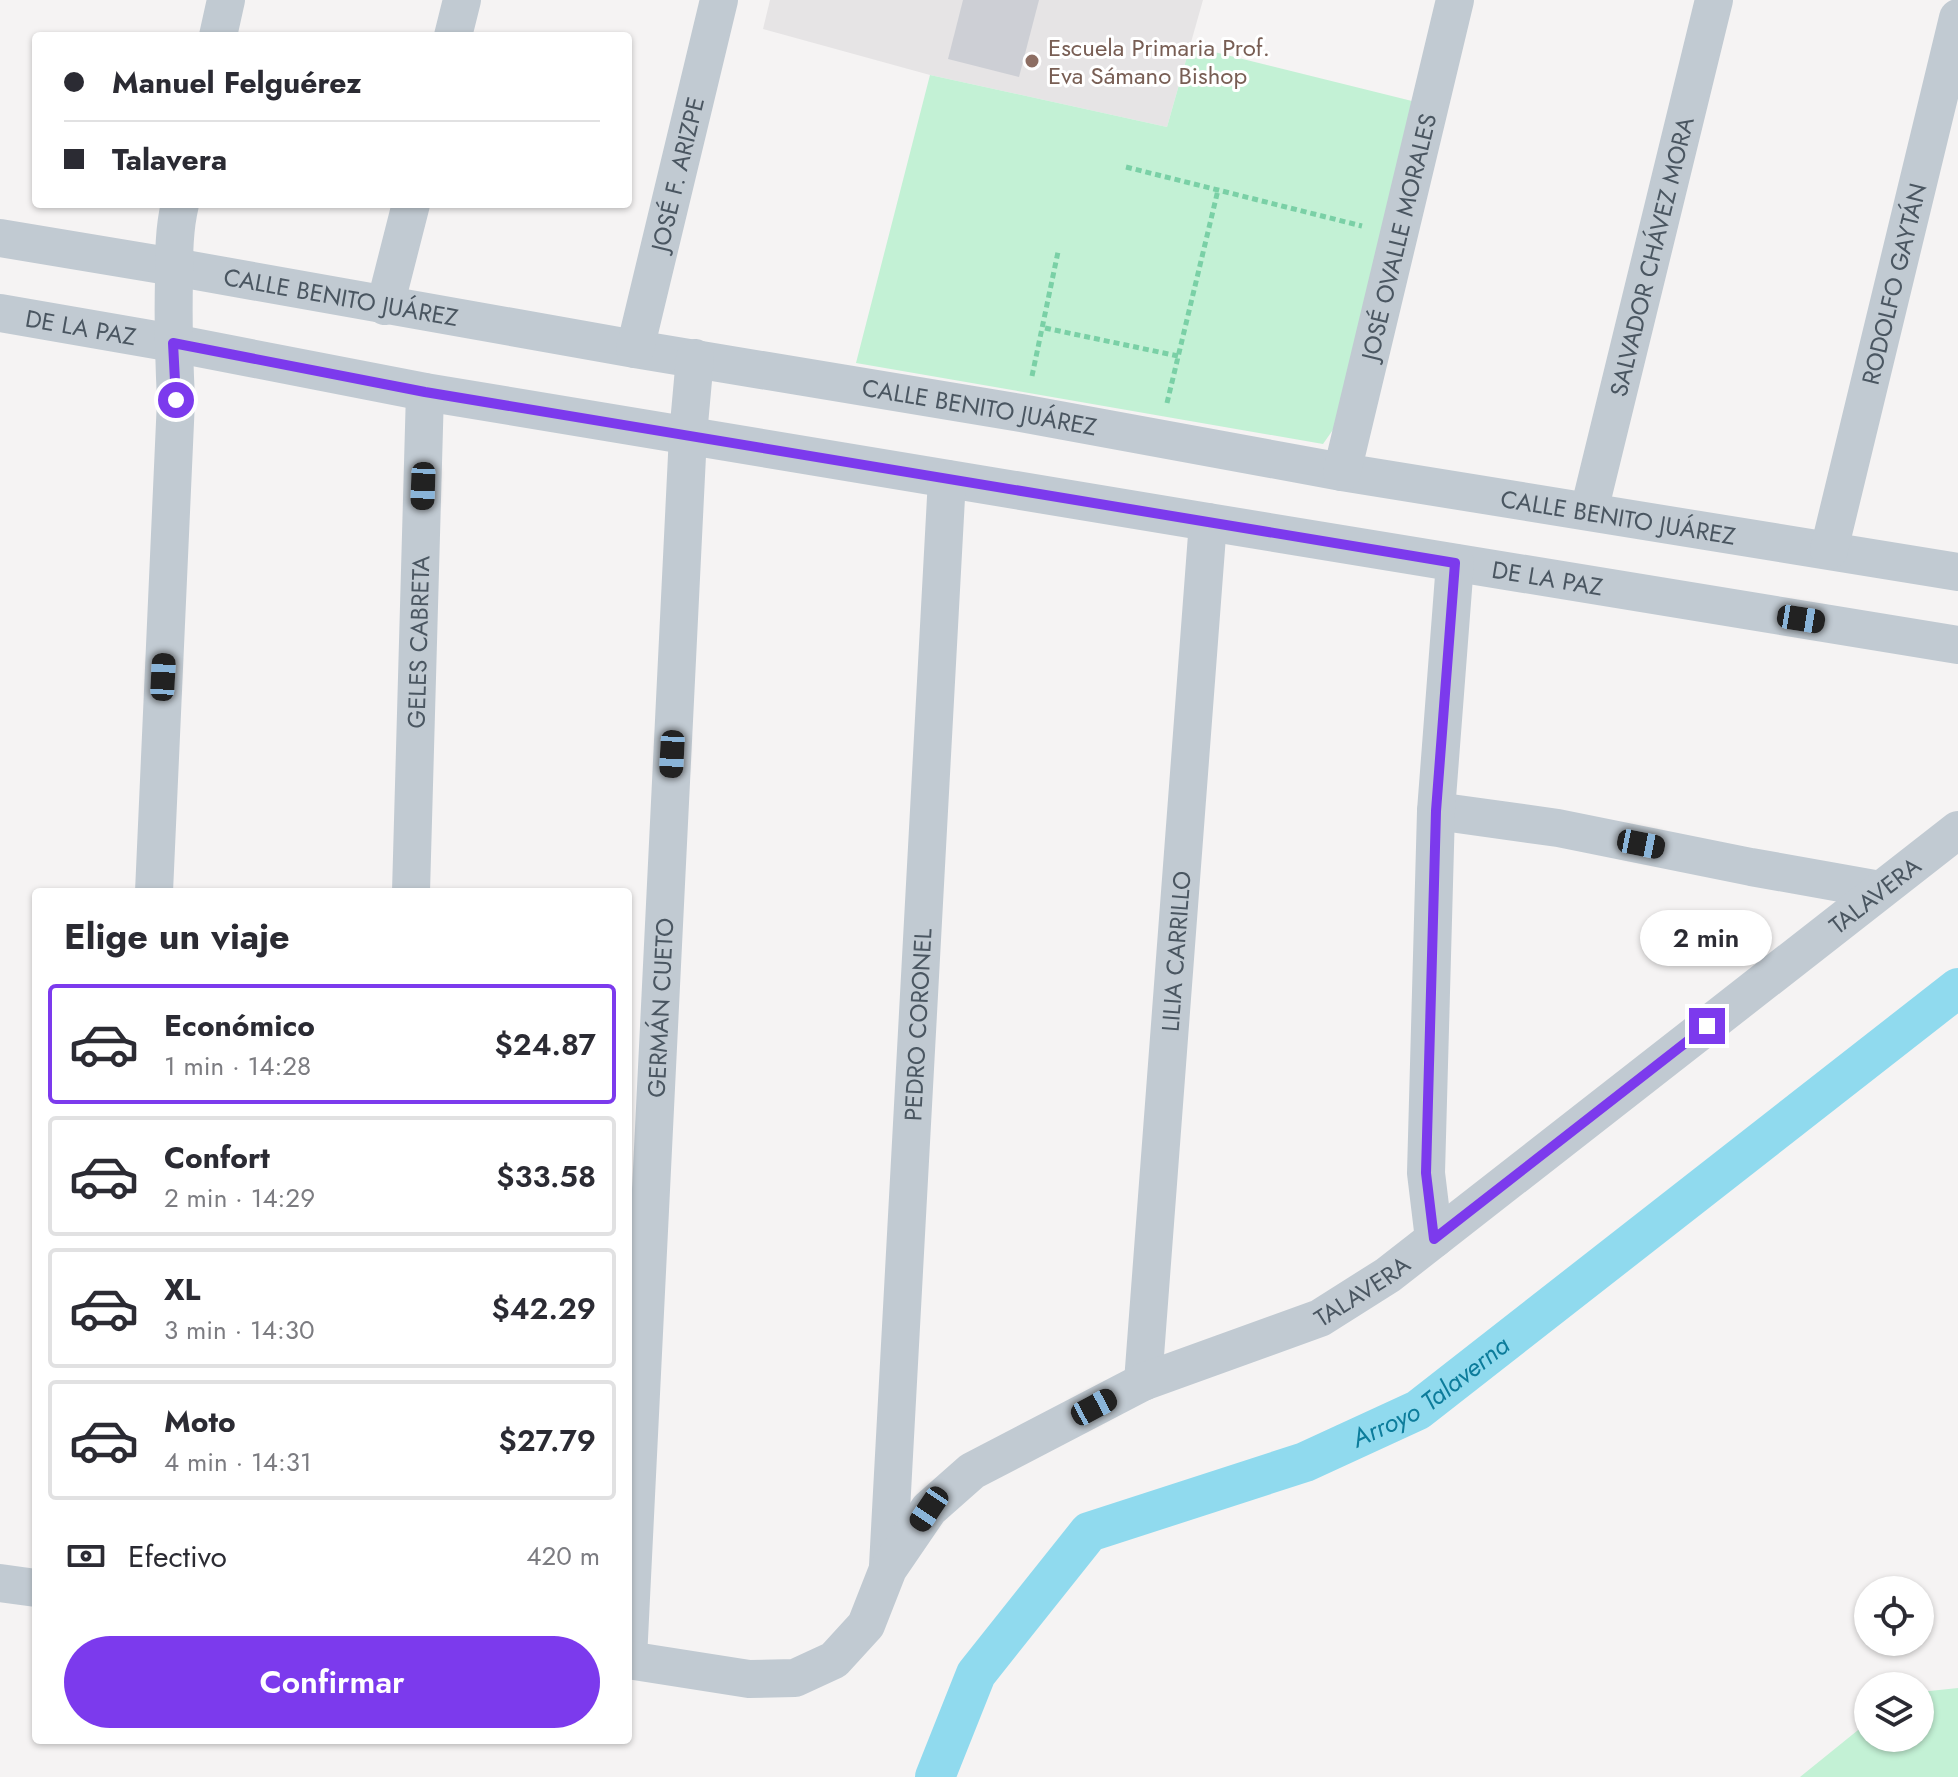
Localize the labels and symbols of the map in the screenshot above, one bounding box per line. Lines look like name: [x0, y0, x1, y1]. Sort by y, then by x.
place label: Escuela Primaria Prof. Eva Sámano Bishop: [1048, 30, 1270, 93]
marker: Escuela Primaria Prof. Eva Sámano Bishop: [1023, 52, 1041, 70]
street label: JOSÉ F. ARIZPE: [641, 93, 713, 258]
street label: JOSÉ OVALLE MORALES: [1351, 110, 1445, 367]
street label: SALVADOR CHÁVEZ MORA: [1600, 113, 1702, 400]
street label: RODOLFO GAYTÁN: [1852, 179, 1935, 388]
street label: CALLE BENITO JUÁREZ: [221, 259, 461, 335]
street label: DE LA PAZ: [23, 300, 139, 354]
street label: CALLE BENITO JUÁREZ: [860, 369, 1100, 444]
route start: [158, 382, 194, 418]
car: [410, 462, 436, 510]
street label: CALLE BENITO JUÁREZ: [1498, 481, 1738, 553]
street label: DE LA PAZ: [1489, 551, 1605, 604]
street label: GELES CABRETA: [398, 555, 438, 729]
car: [1775, 603, 1827, 635]
car: [150, 652, 176, 702]
car: [659, 729, 685, 779]
car: [1615, 828, 1667, 860]
street label: TALAVERA: [1821, 848, 1928, 942]
street label: LILIA CARRILLO: [1152, 870, 1199, 1033]
callout: 2 min: [1641, 910, 1773, 966]
street label: GERMÁN CUETO: [638, 917, 682, 1099]
street label: PEDRO CORONEL: [895, 927, 940, 1122]
route end: [1689, 1008, 1725, 1044]
street label: TALAVERA: [1307, 1247, 1417, 1335]
water label: Arroyo Talaverna: [1344, 1326, 1518, 1457]
car: [1067, 1385, 1121, 1429]
car: [906, 1482, 952, 1536]

